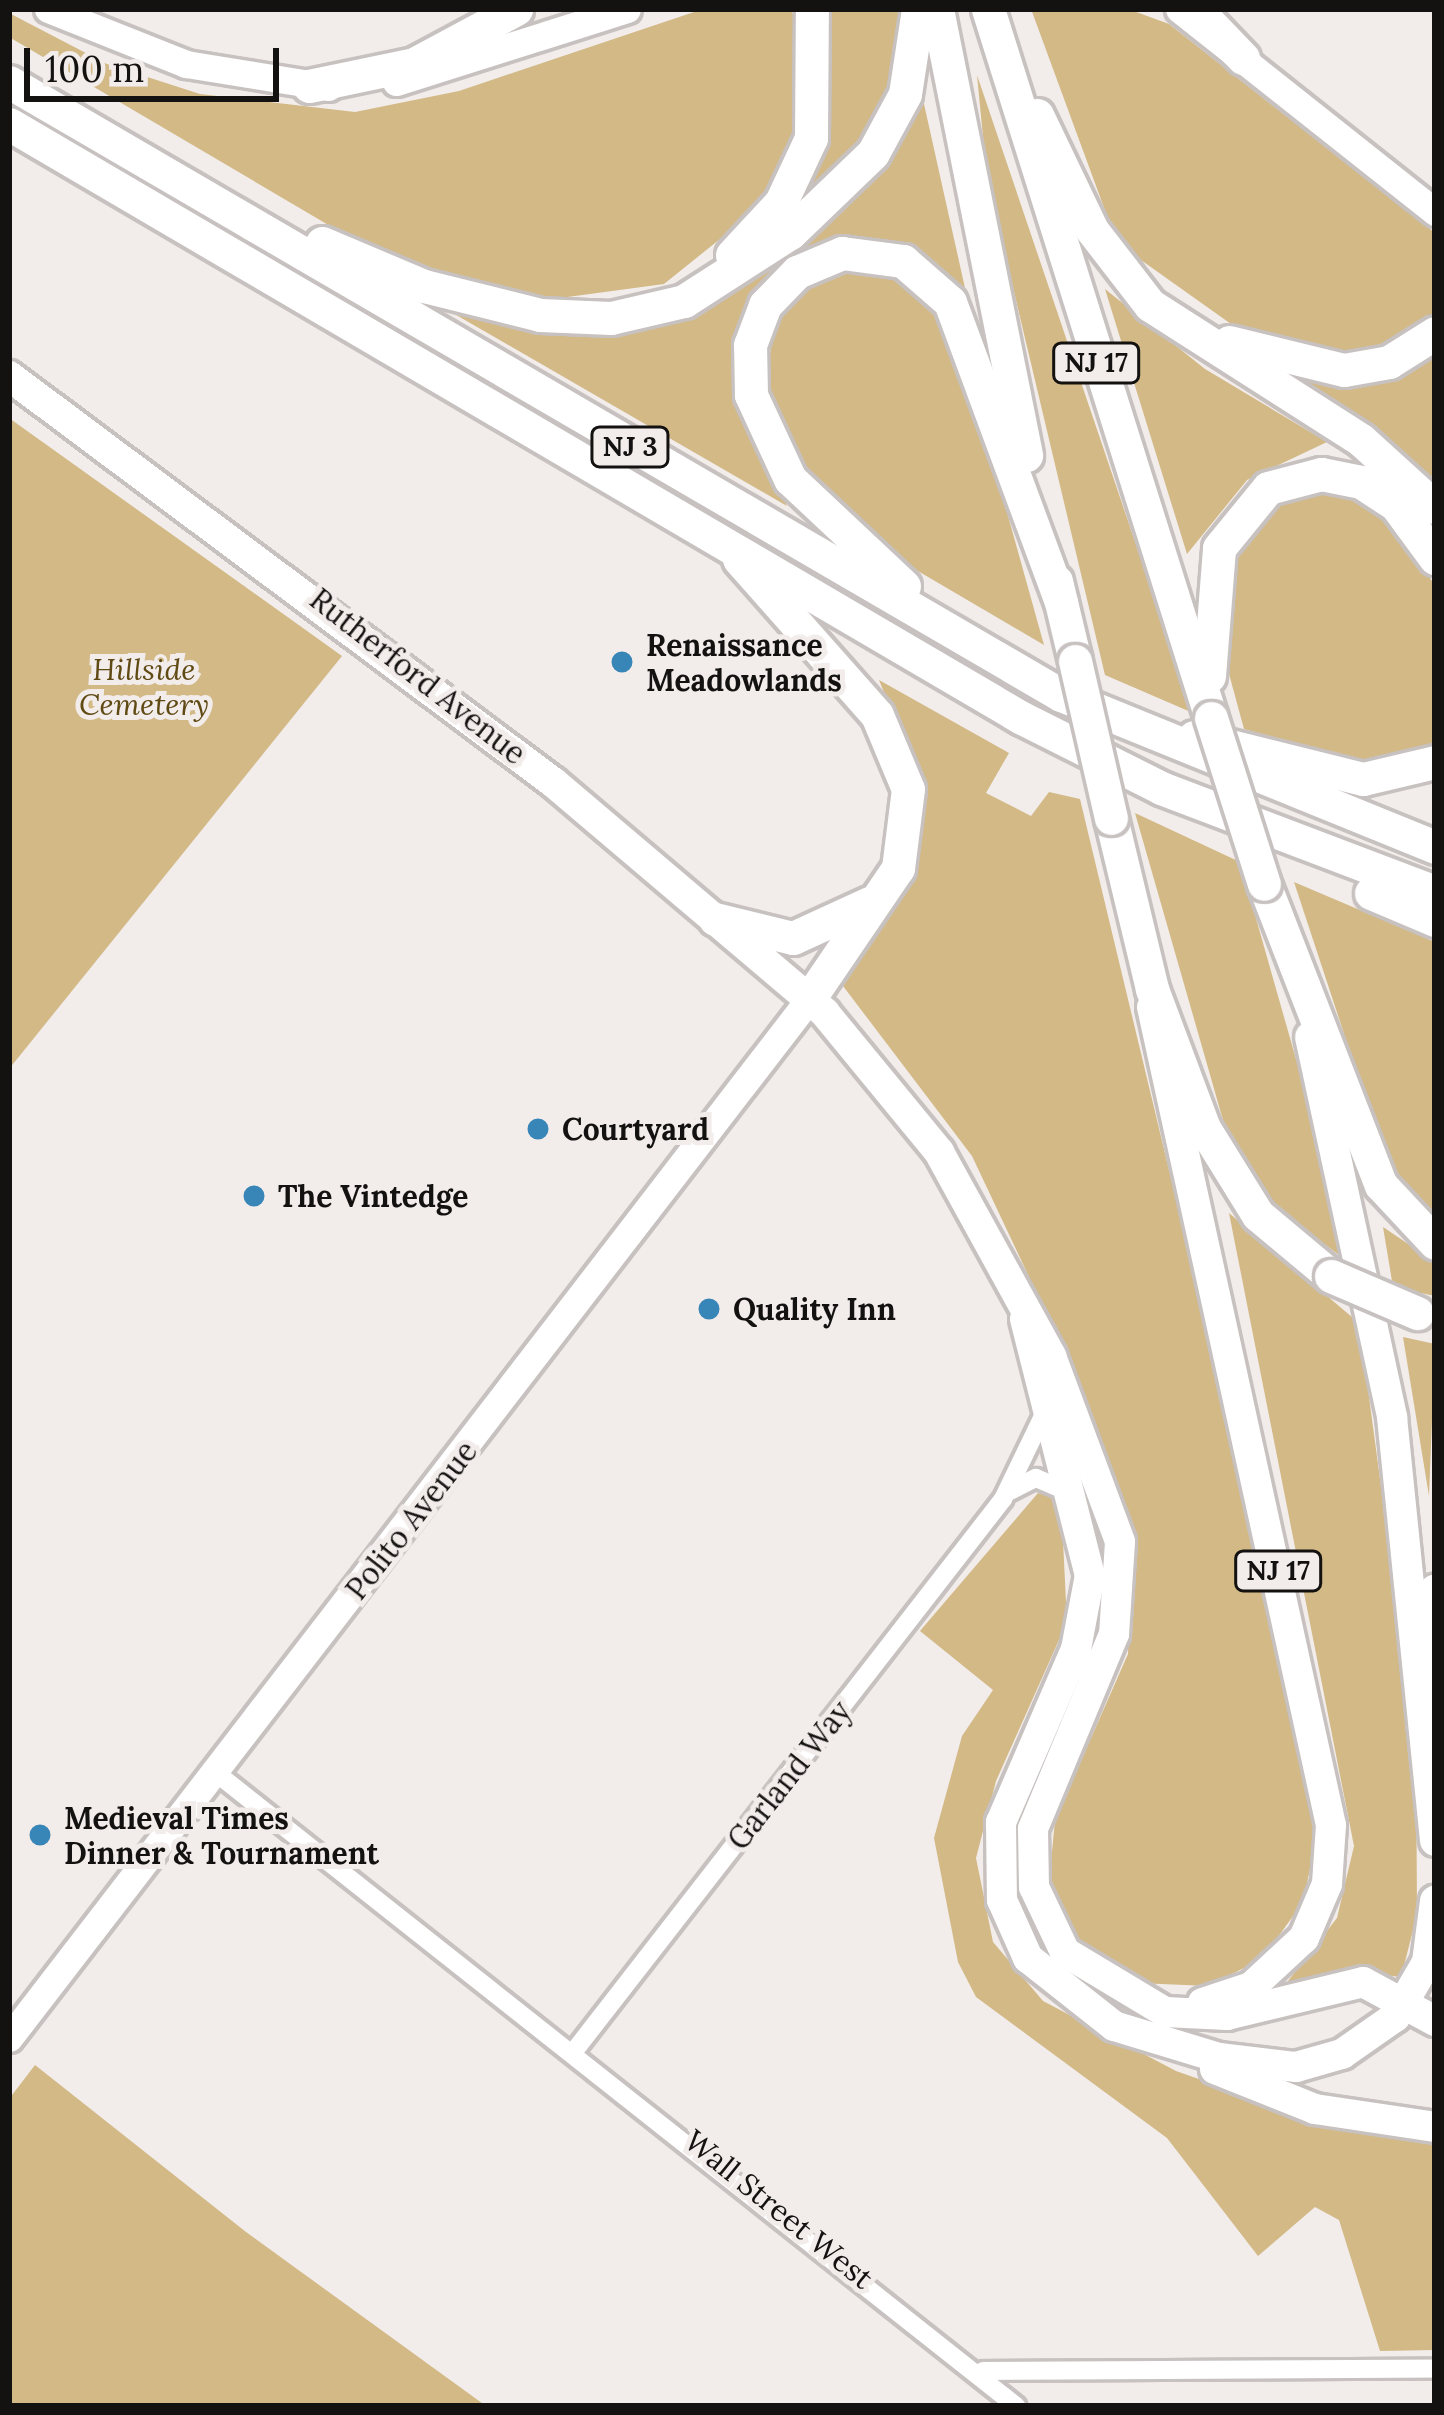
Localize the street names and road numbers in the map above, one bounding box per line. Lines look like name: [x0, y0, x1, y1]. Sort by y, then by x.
road number: NJ 17: [1051, 342, 1141, 384]
road number: NJ 3: [588, 426, 672, 468]
street label: Rutherford Avenue: [303, 581, 533, 771]
street label: Polito Avenue: [338, 1434, 484, 1606]
road number: NJ 17: [1233, 1550, 1323, 1592]
street label: Garland Way: [720, 1694, 858, 1856]
street label: Wall Street West: [678, 2122, 880, 2296]

